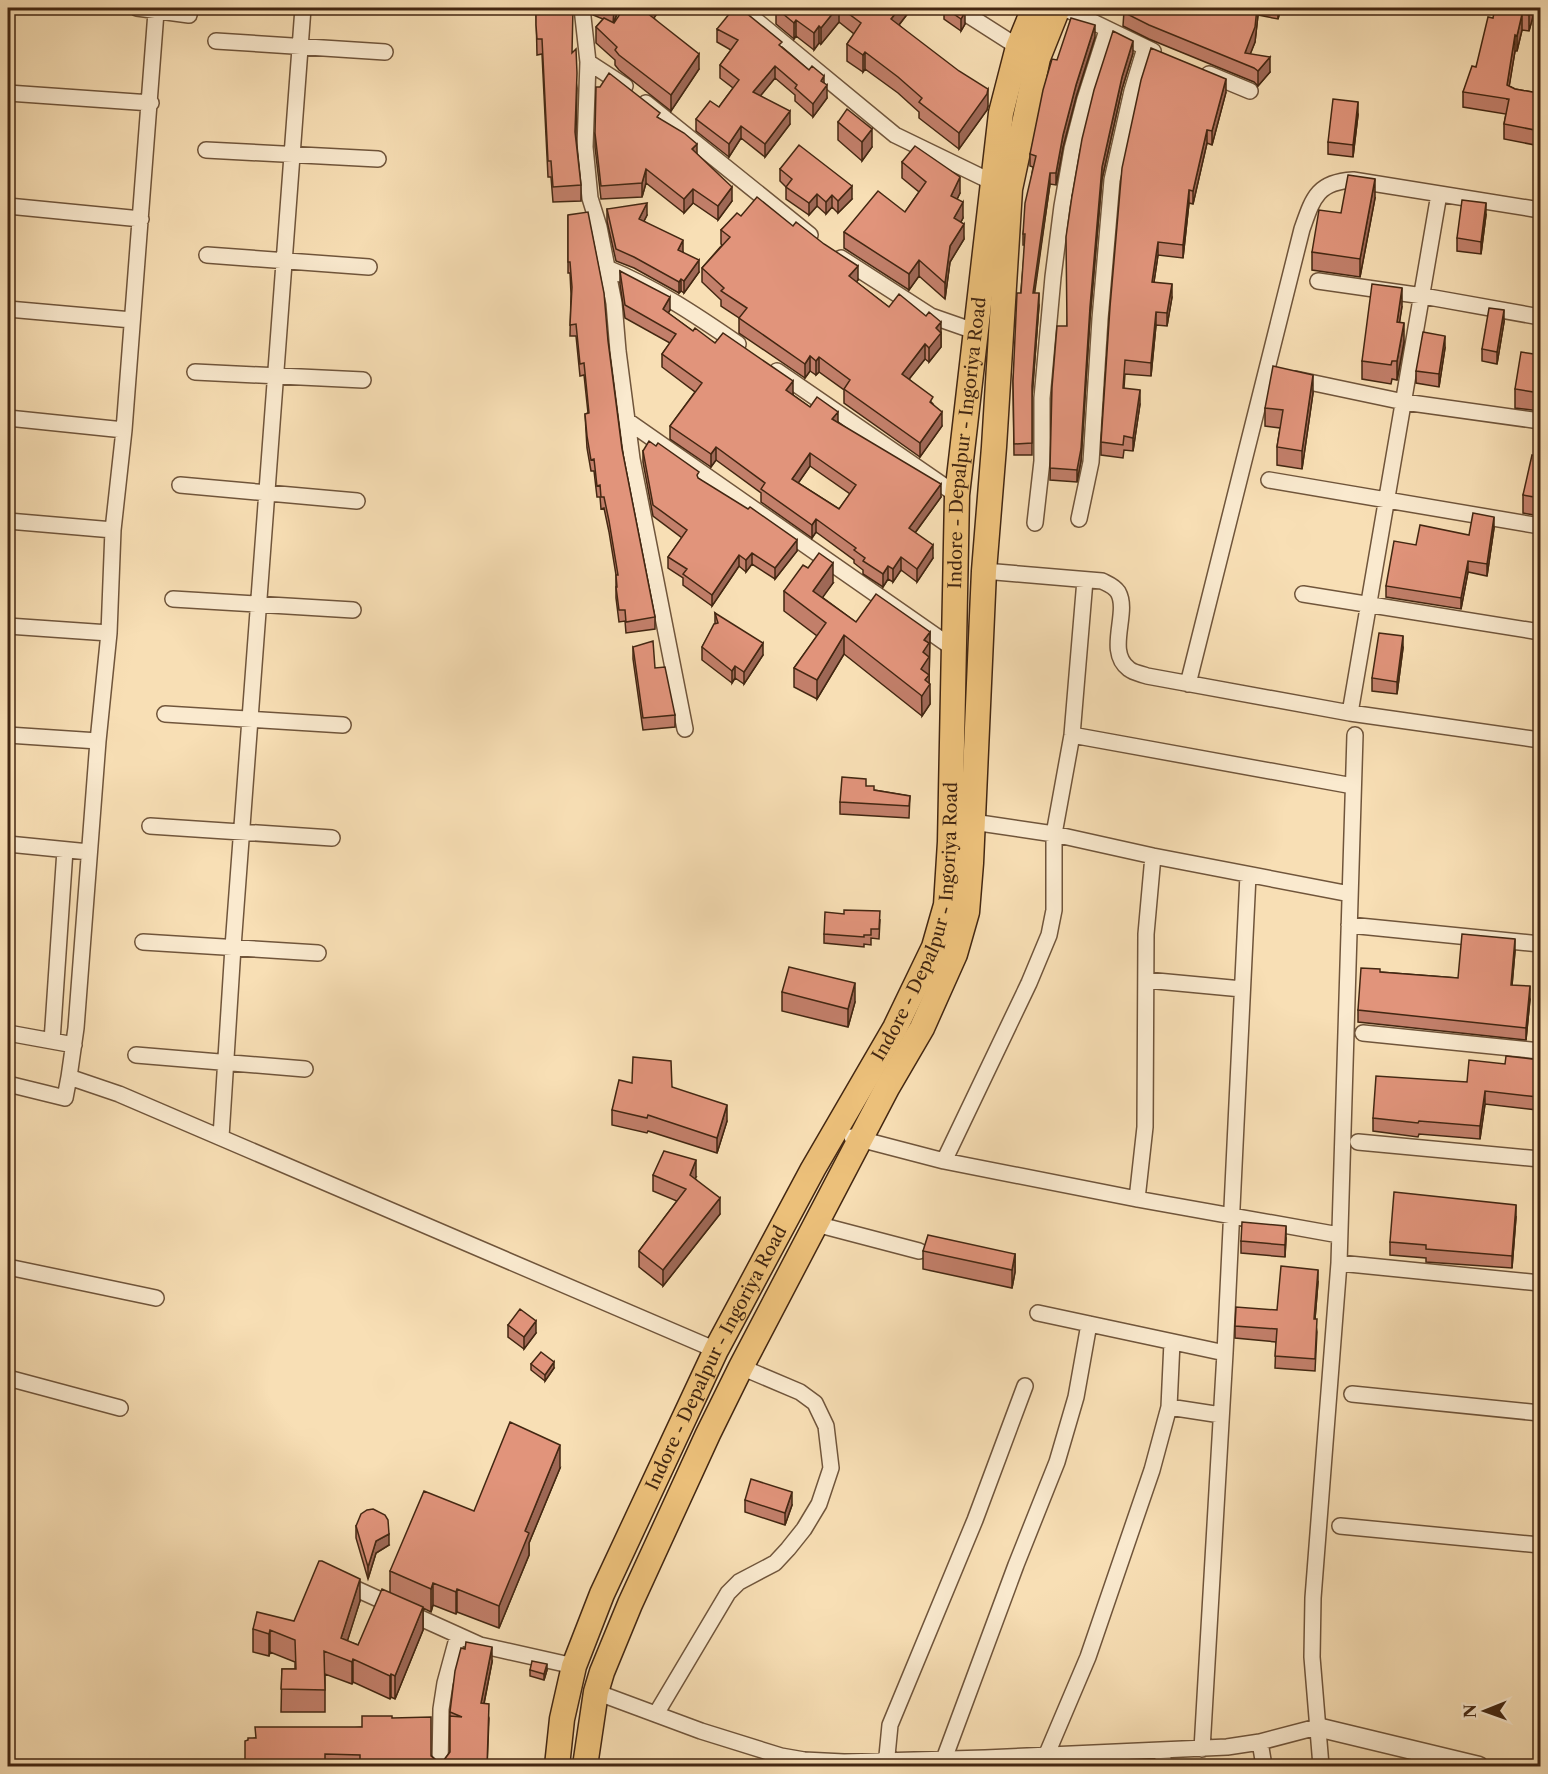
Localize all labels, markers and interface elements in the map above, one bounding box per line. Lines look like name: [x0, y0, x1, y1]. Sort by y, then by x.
street label: Indore - Depalpur - Ingoriya Road: [944, 296, 991, 589]
street label: Indore - Depalpur - Ingoriya Road: [867, 782, 962, 1065]
street label: Indore - Depalpur - Ingoriya Road: [641, 1222, 792, 1494]
north arrow: [1455, 1681, 1515, 1741]
text: N: [1460, 1704, 1480, 1718]

